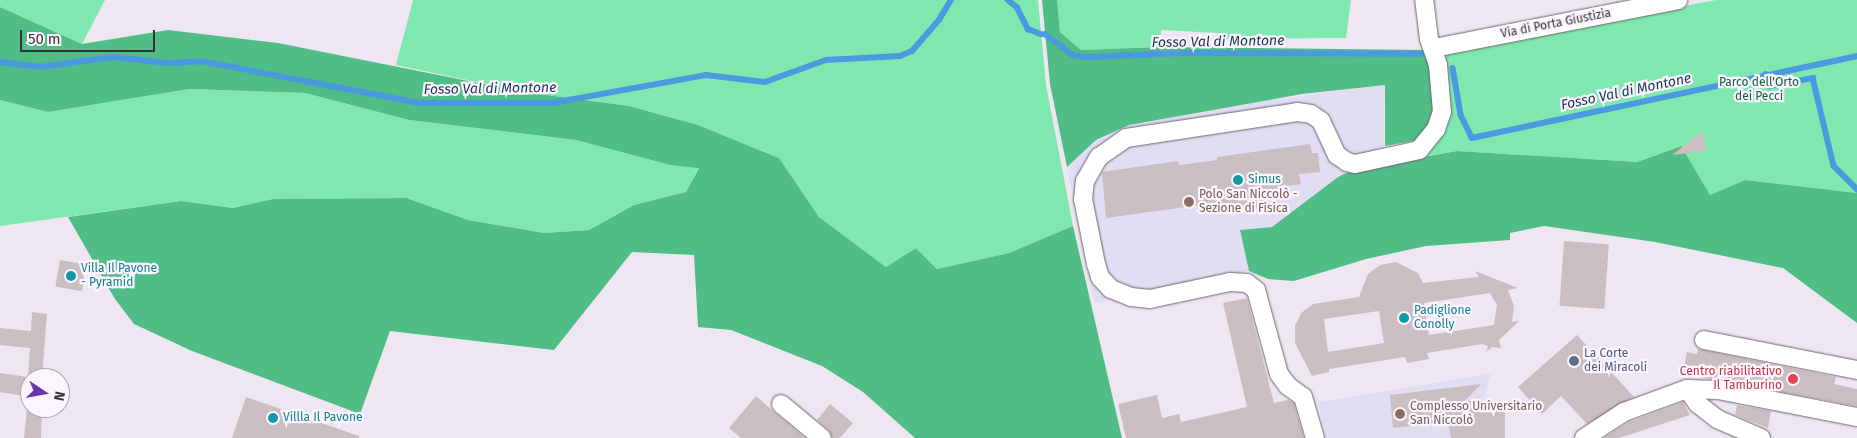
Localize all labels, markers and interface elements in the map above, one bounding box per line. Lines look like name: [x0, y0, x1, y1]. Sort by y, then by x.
street label: Via di Porta Giustizia: [1500, 6, 1612, 42]
scale bar: [22, 20, 158, 52]
text: 50 m: [28, 30, 61, 48]
water label: Fosso Val di Montone: [1151, 32, 1285, 52]
water label: Fosso Val di Montone: [1559, 70, 1693, 114]
park label: Parco dell'Orto dei Pecci: [1719, 76, 1799, 104]
water label: Fosso Val di Montone: [423, 79, 557, 99]
place label: Simus: [1248, 173, 1281, 187]
marker: Simus: [1232, 174, 1244, 186]
place label: Polo San Niccolò - Sezione di Fisica: [1199, 188, 1298, 216]
marker: Polo San Niccolò - Sezione di Fisica: [1183, 196, 1195, 208]
place label: Villa Il Pavone - Pyramid: [81, 262, 157, 290]
marker: Villa Il Pavone - Pyramid: [65, 270, 77, 282]
place label: Padiglione Conolly: [1414, 304, 1471, 332]
marker: Padiglione Conolly: [1398, 312, 1410, 324]
place label: La Corte dei Miracoli: [1584, 347, 1647, 375]
marker: La Corte dei Miracoli: [1568, 355, 1580, 367]
place label: Centro riabilitativo Il Tamburino: [1680, 365, 1782, 393]
north arrow: [20, 368, 70, 418]
marker: Centro riabilitativo Il Tamburino: [1786, 372, 1800, 386]
text: N: [50, 390, 68, 402]
place label: Complesso Universitario San Niccolò: [1410, 400, 1542, 428]
marker: Complesso Universitario San Niccolò: [1394, 408, 1406, 420]
place label: Villla Il Pavone: [283, 411, 363, 425]
marker: Villla Il Pavone: [267, 412, 279, 424]

